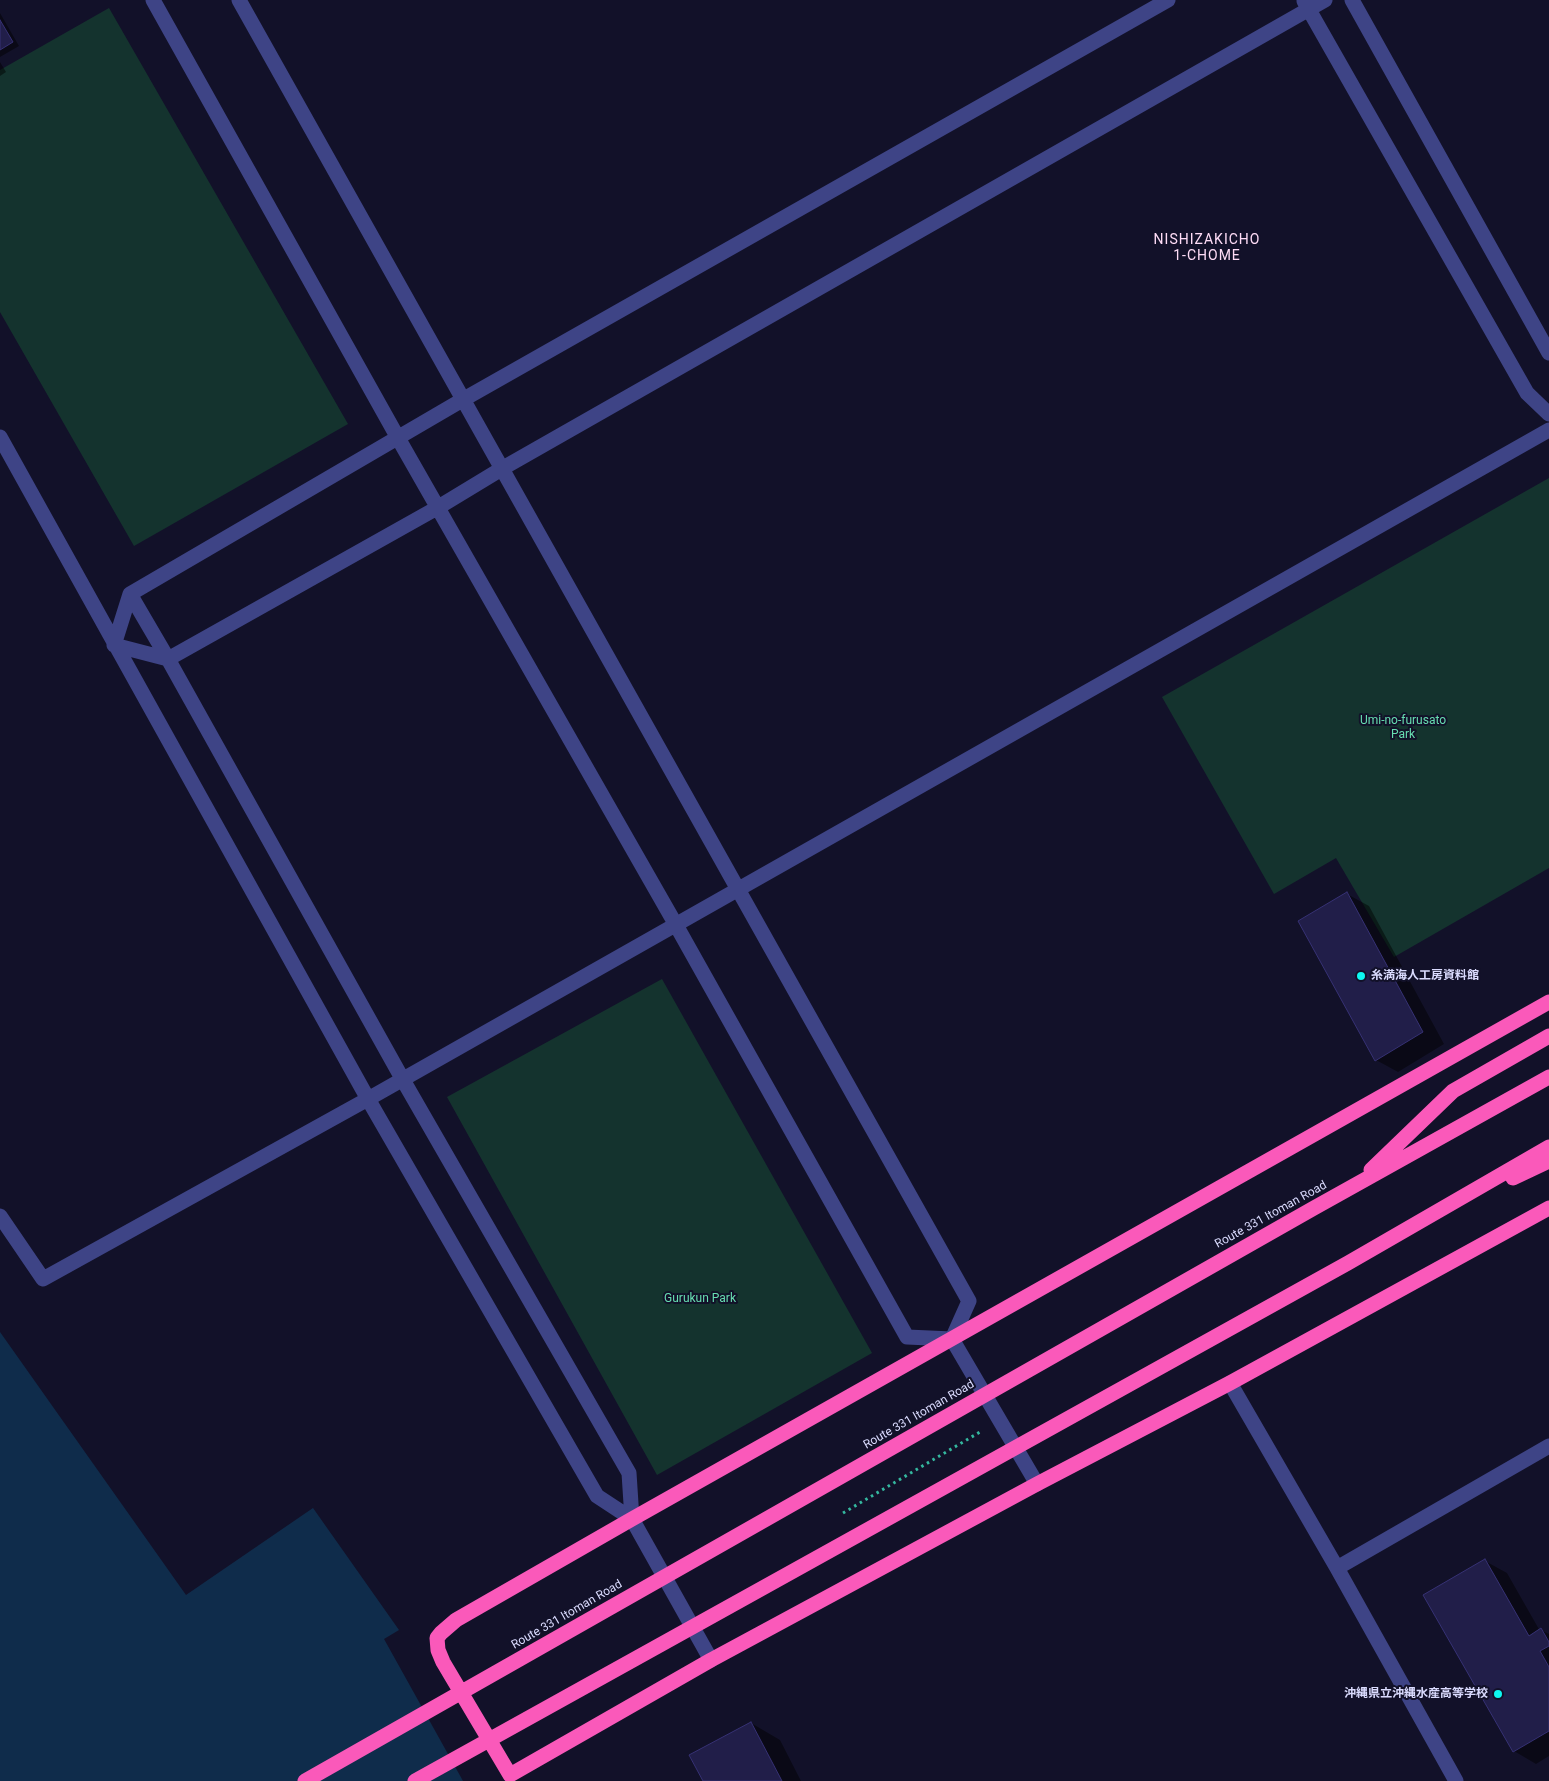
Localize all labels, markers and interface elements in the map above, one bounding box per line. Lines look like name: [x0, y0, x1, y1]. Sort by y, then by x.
district label: NISHIZAKICHO 1-CHOME: [1152, 232, 1262, 264]
park label: Umi-no-furusato Park: [1360, 714, 1446, 742]
place label: 糸満海人工房資料館: [1371, 969, 1479, 983]
marker: 糸満海人工房資料館: [1355, 970, 1367, 982]
street label: Route 331 Itoman Road: [1213, 1178, 1329, 1252]
park label: Gurukun Park: [664, 1292, 736, 1306]
street label: Route 331 Itoman Road: [861, 1377, 977, 1453]
street label: Route 331 Itoman Road: [509, 1577, 625, 1653]
place label: 沖縄県立沖縄水産高等学校: [1344, 1687, 1488, 1701]
marker: 沖縄県立沖縄水産高等学校: [1492, 1688, 1504, 1700]

